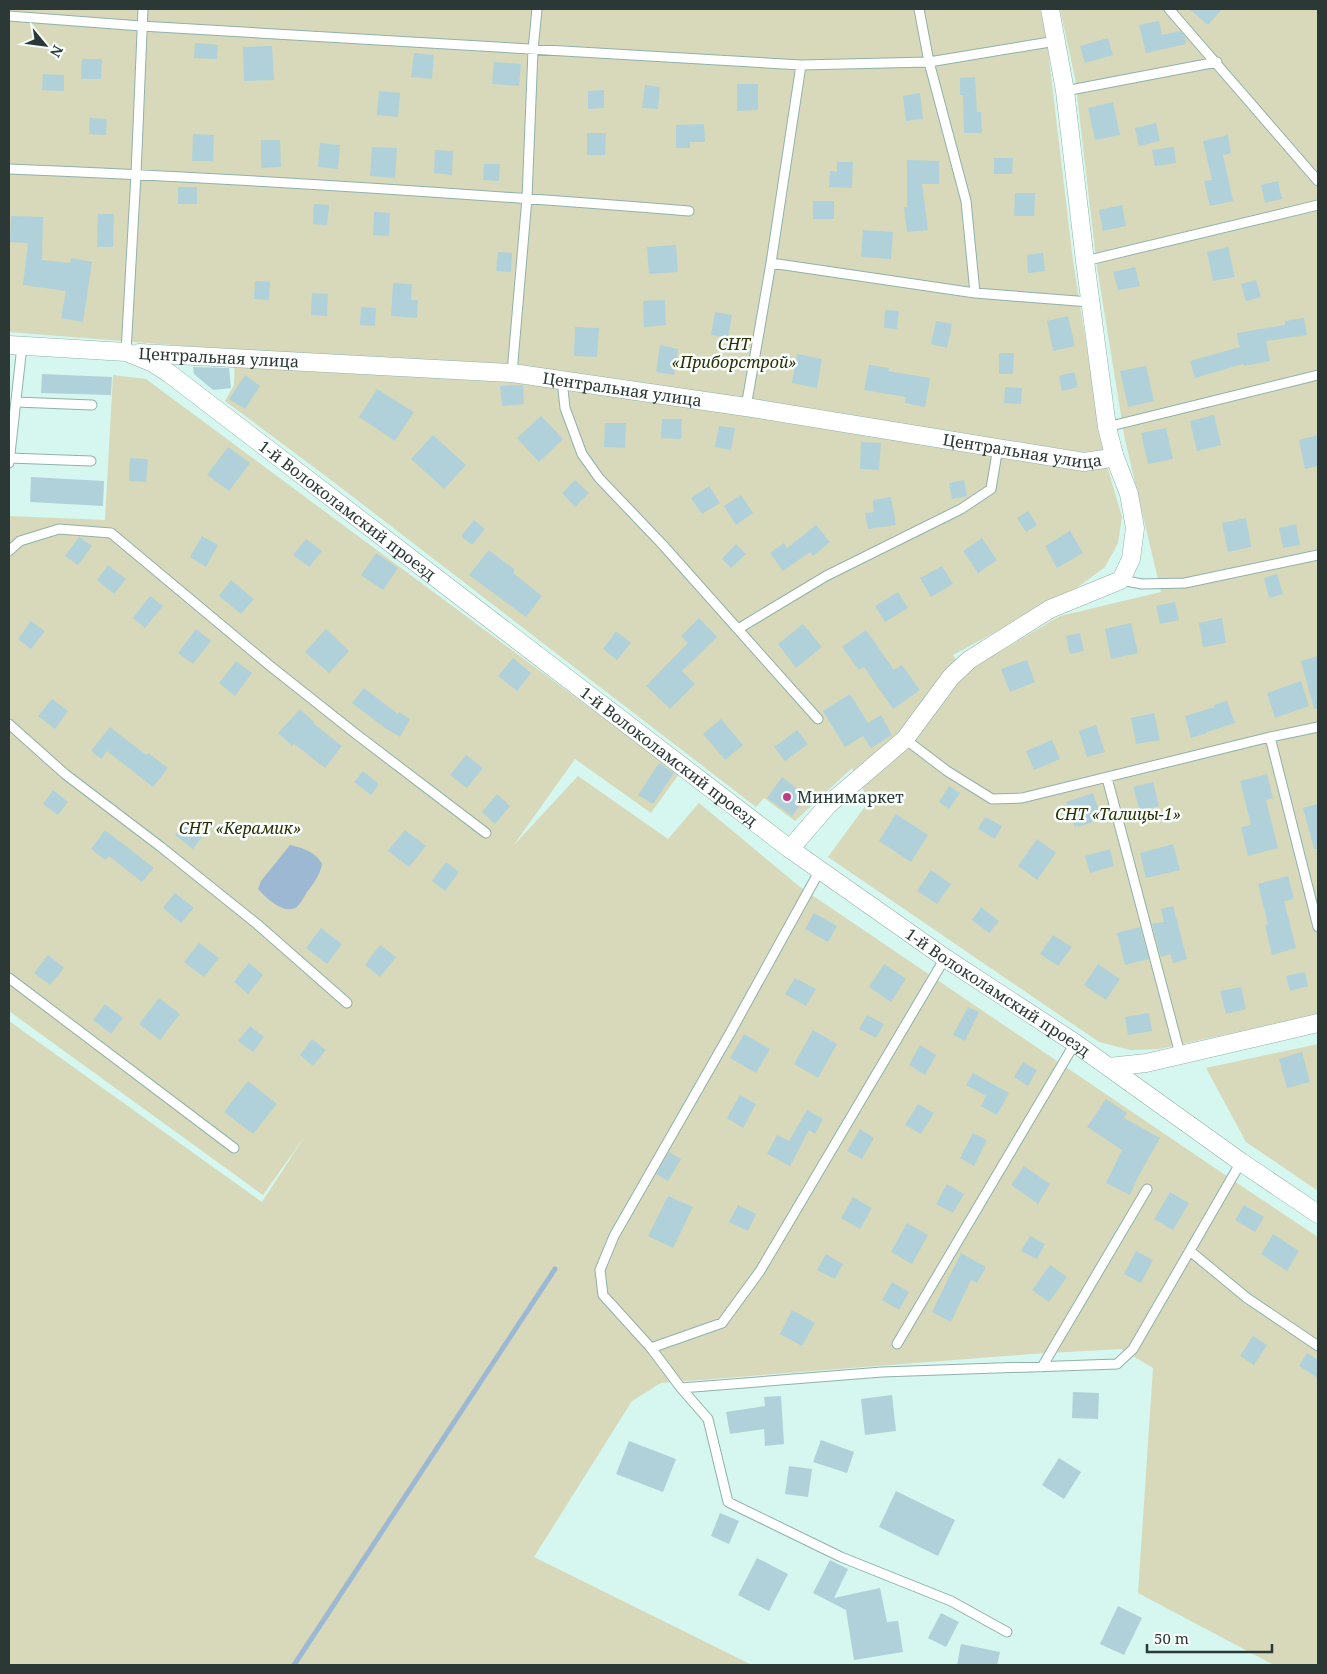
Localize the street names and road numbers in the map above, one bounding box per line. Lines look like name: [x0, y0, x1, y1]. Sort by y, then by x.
street label: Центральная улица: [138, 342, 300, 373]
street label: Центральная улица: [541, 367, 703, 411]
street label: Центральная улица: [941, 428, 1103, 473]
street label: 1-й Волоколамский проезд: [254, 435, 441, 585]
street label: 1-й Волоколамский проезд: [576, 681, 762, 831]
street label: 1-й Волоколамский проезд: [901, 923, 1095, 1062]

